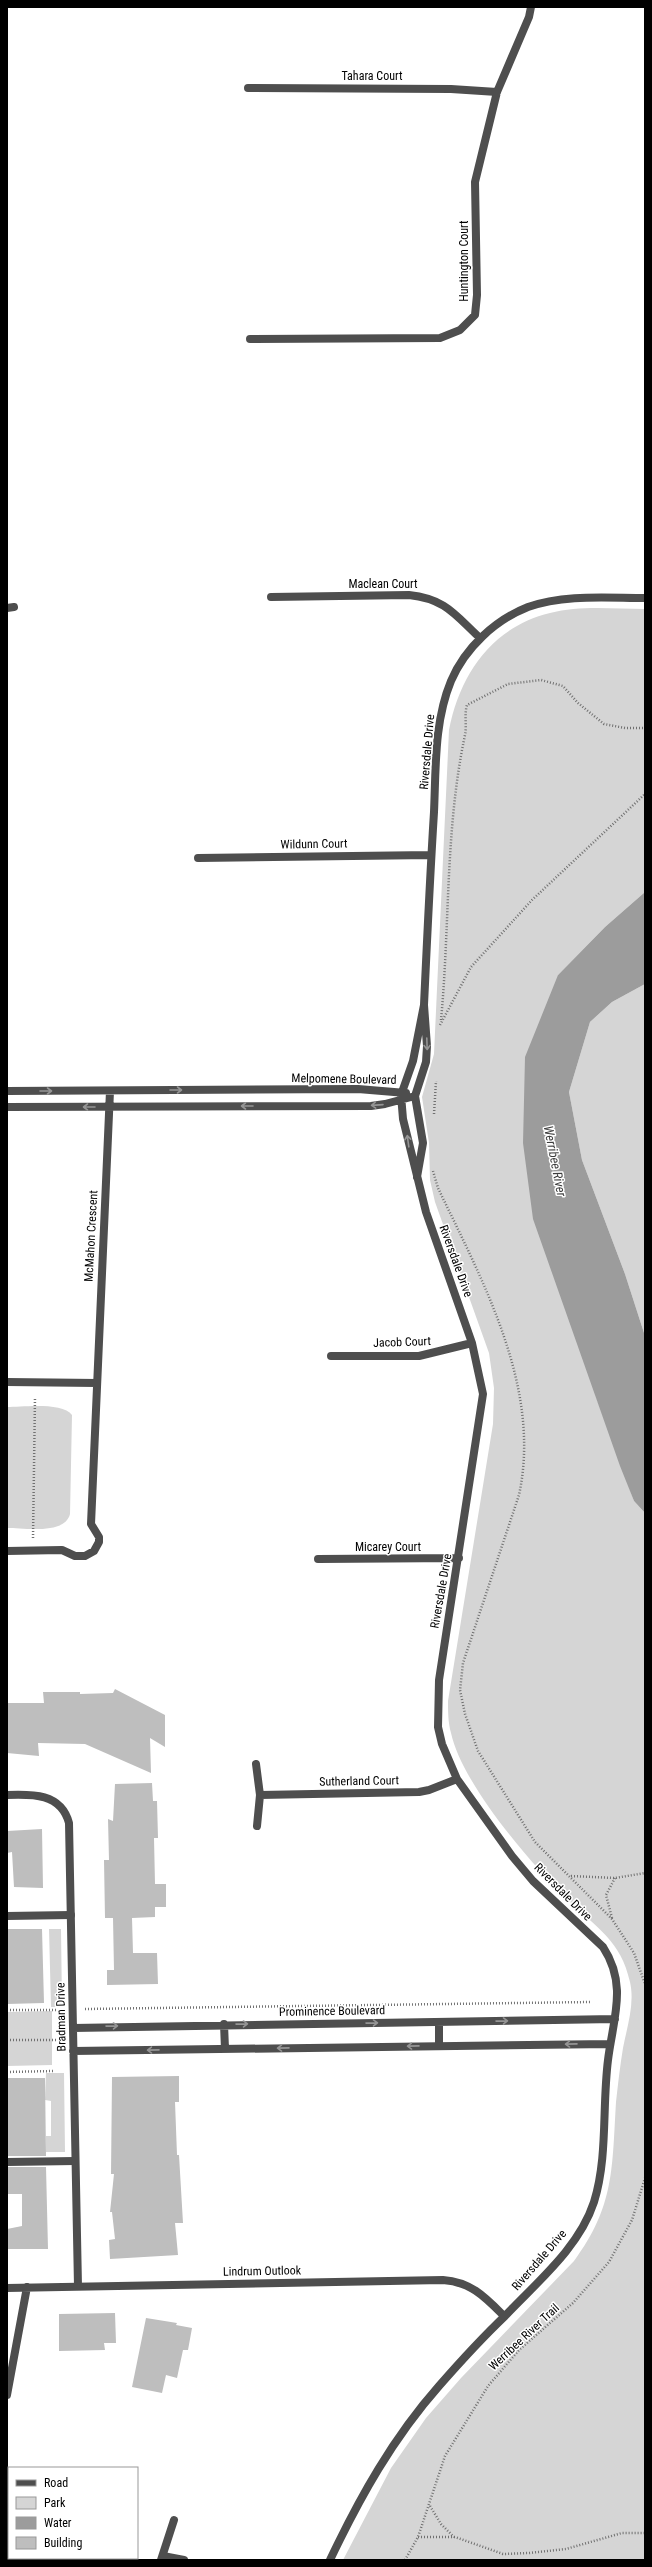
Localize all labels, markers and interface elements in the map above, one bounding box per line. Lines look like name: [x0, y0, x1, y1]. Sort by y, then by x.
street label: Tahara Court: [342, 69, 403, 83]
street label: Huntington Court: [457, 220, 471, 302]
street label: Maclean Court: [348, 577, 418, 591]
street label: Riversdale Drive: [417, 713, 437, 790]
street label: Wildunn Court: [280, 836, 348, 852]
one-way arrow: [423, 1037, 430, 1050]
street label: Melpomene Boulevard: [291, 1071, 397, 1087]
one-way arrow: [169, 1086, 182, 1094]
one-way arrow: [39, 1087, 52, 1095]
one-way arrow: [241, 1102, 254, 1110]
one-way arrow: [371, 1102, 384, 1109]
one-way arrow: [83, 1103, 96, 1111]
water label: Werribee River: [541, 1124, 569, 1199]
one-way arrow: [404, 1134, 412, 1147]
street label: McMahon Crescent: [82, 1189, 100, 1282]
street label: Riversdale Drive: [436, 1223, 476, 1299]
street label: Jacob Court: [373, 1334, 432, 1350]
street label: Micarey Court: [355, 1540, 421, 1554]
street label: Riversdale Drive: [428, 1552, 455, 1629]
street label: Sutherland Court: [319, 1773, 399, 1789]
street label: Riversdale Drive: [531, 1860, 595, 1924]
street label: Bradman Drive: [53, 1982, 69, 2052]
street label: Prominence Boulevard: [279, 2003, 385, 2019]
one-way arrow: [495, 2017, 508, 2025]
one-way arrow: [365, 2019, 378, 2027]
one-way arrow: [235, 2020, 248, 2028]
one-way arrow: [105, 2023, 118, 2030]
one-way arrow: [565, 2040, 578, 2048]
one-way arrow: [407, 2042, 420, 2050]
one-way arrow: [277, 2044, 290, 2052]
one-way arrow: [147, 2046, 160, 2054]
street label: Riversdale Drive: [509, 2227, 569, 2293]
street label: Lindrum Outlook: [223, 2263, 302, 2279]
street label: Werribee River Trail: [486, 2301, 562, 2373]
legend: [8, 2467, 138, 2559]
text: Road: [44, 2476, 68, 2490]
text: Park: [44, 2496, 66, 2510]
text: Water: [44, 2516, 72, 2530]
text: Building: [44, 2536, 82, 2550]

